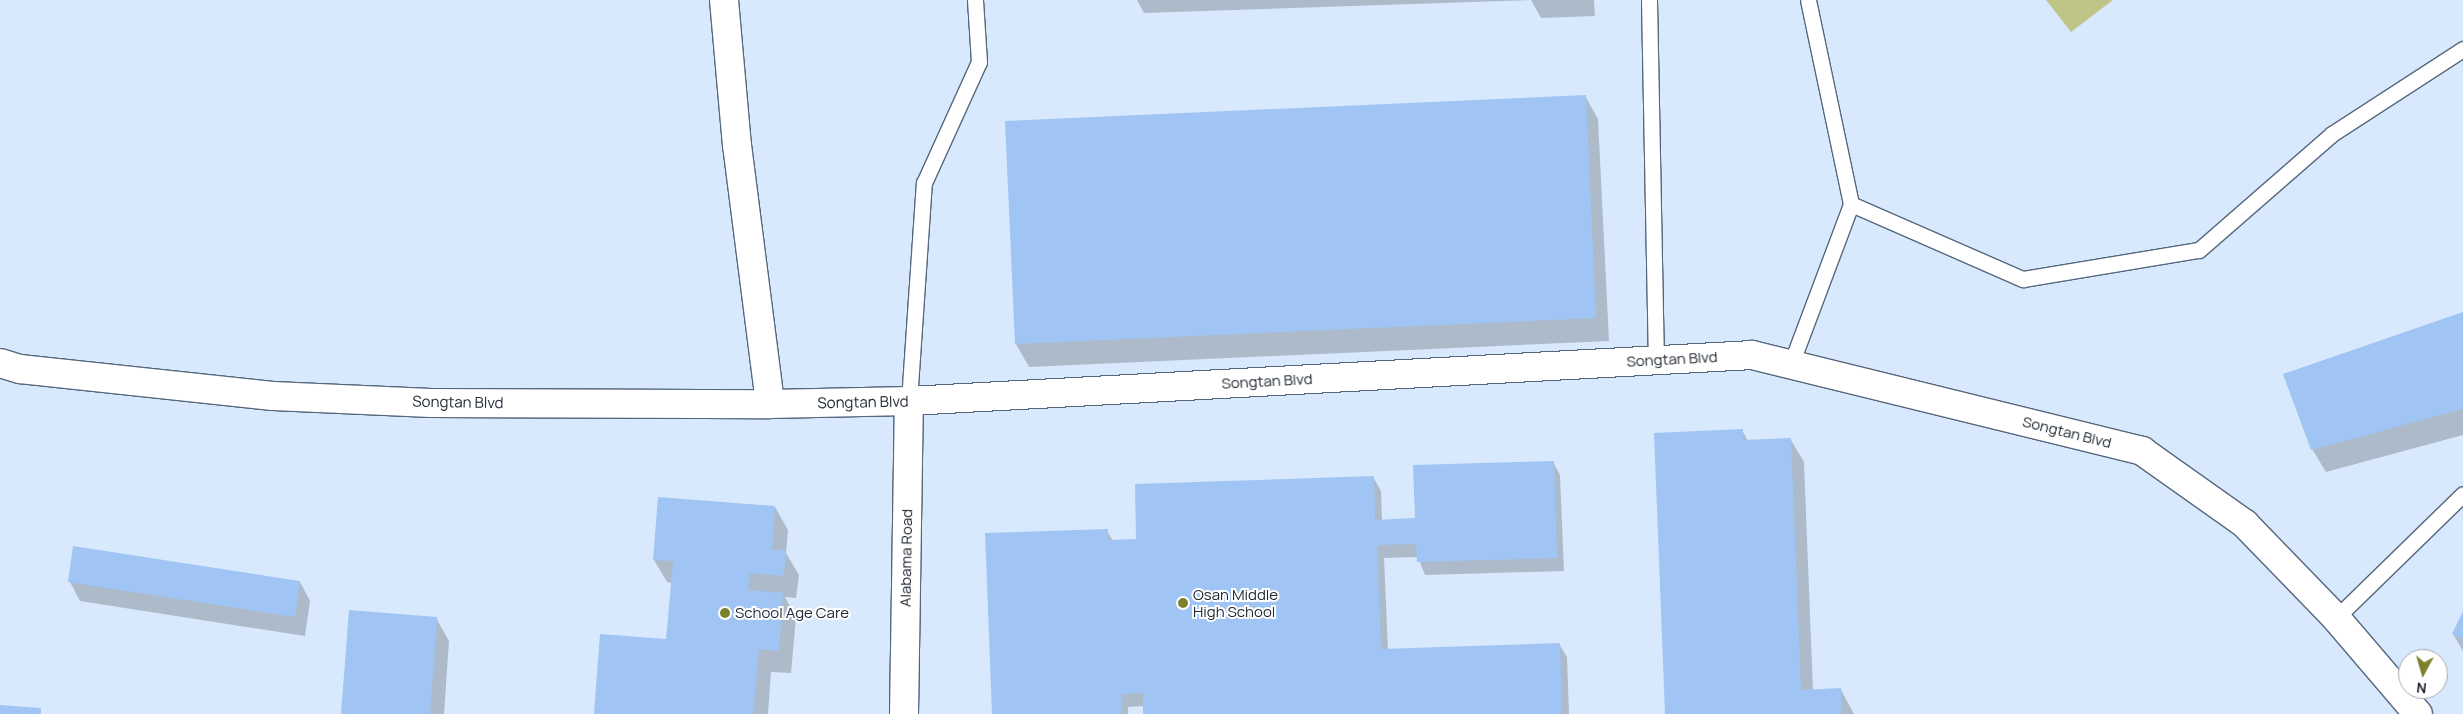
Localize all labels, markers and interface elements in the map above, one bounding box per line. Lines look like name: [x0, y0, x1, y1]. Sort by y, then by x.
street label: Songtan Blvd: [1626, 348, 1718, 370]
street label: Songtan Blvd: [1221, 370, 1313, 392]
street label: Songtan Blvd: [412, 392, 504, 412]
street label: Songtan Blvd: [817, 392, 909, 412]
street label: Songtan Blvd: [2021, 412, 2113, 452]
street label: Alabama Road: [896, 509, 916, 607]
place label: Osan Middle High School: [1193, 585, 1278, 620]
marker: Osan Middle High School: [1177, 597, 1189, 609]
place label: School Age Care: [735, 604, 849, 622]
marker: School Age Care: [719, 607, 731, 619]
north arrow: [2398, 649, 2448, 699]
text: N: [2415, 678, 2427, 698]

